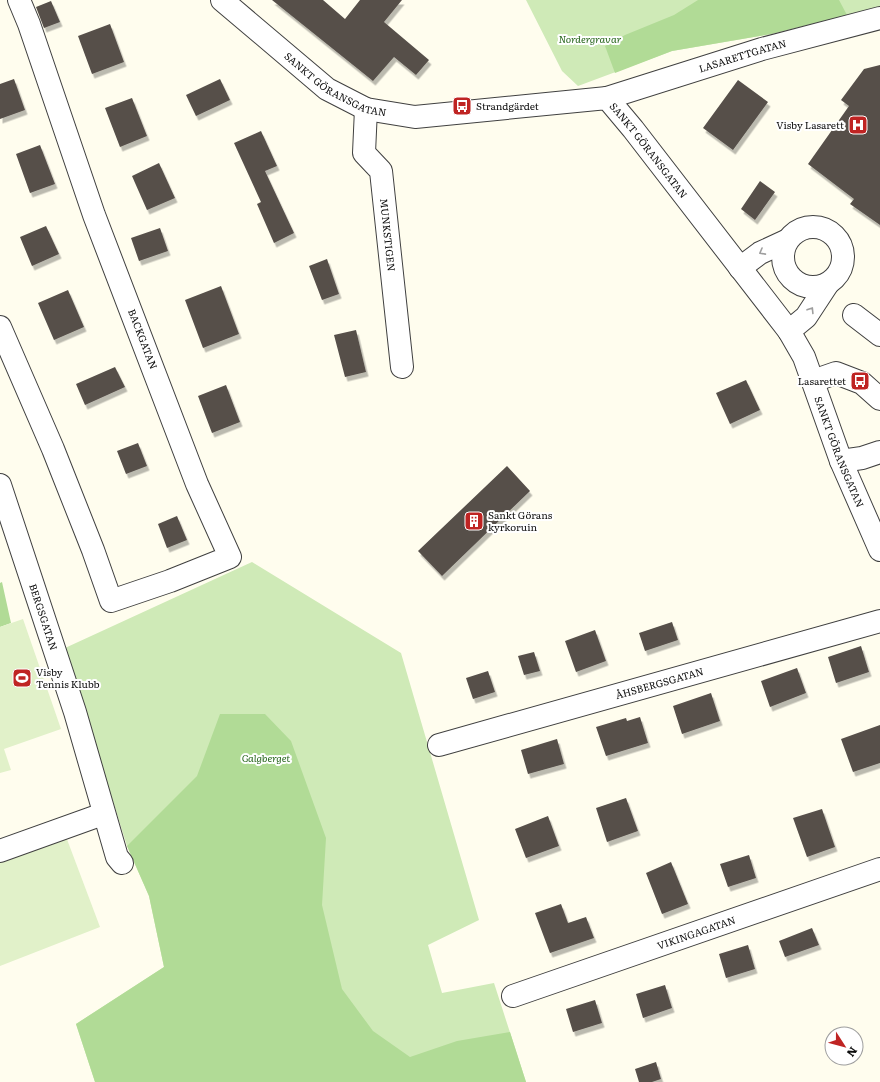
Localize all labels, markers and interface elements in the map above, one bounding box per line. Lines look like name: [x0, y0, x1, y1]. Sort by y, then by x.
park label: Nordergravar: [559, 31, 622, 46]
street label: LASARETTGATAN: [697, 35, 788, 76]
street label: SANKT GÖRANSGATAN: [281, 48, 388, 119]
bus stop icon: Strandgärdet: [451, 95, 473, 117]
place label: Strandgärdet: [476, 98, 539, 113]
street label: SANKT GÖRANSGATAN: [607, 99, 692, 201]
hospital icon: Visby Lasarett: [847, 114, 869, 136]
place label: Visby Lasarett: [776, 117, 844, 132]
street label: MUNKSTIGEN: [377, 197, 400, 272]
one-way arrow: [759, 248, 766, 255]
street label: BACKGATAN: [125, 306, 162, 371]
one-way arrow: [806, 307, 813, 314]
bus stop icon: Lasarettet: [849, 370, 871, 392]
place label: Lasarettet: [798, 373, 846, 388]
street label: SANKT GÖRANSGATAN: [812, 394, 868, 510]
place label: Sankt Görans kyrkoruin: [488, 507, 553, 534]
building icon: Sankt Görans kyrkoruin: [463, 510, 485, 532]
street label: BERGSGATAN: [26, 582, 62, 652]
street label: ÅHSBERGSGATAN: [613, 663, 705, 702]
place label: Visby Tennis Klubb: [36, 664, 99, 691]
sports icon: Visby Tennis Klubb: [11, 667, 33, 689]
park label: Galgberget: [242, 750, 290, 765]
street label: VIKINGAGATAN: [655, 912, 737, 953]
north arrow: [824, 1026, 864, 1066]
text: N: [844, 1044, 862, 1061]

